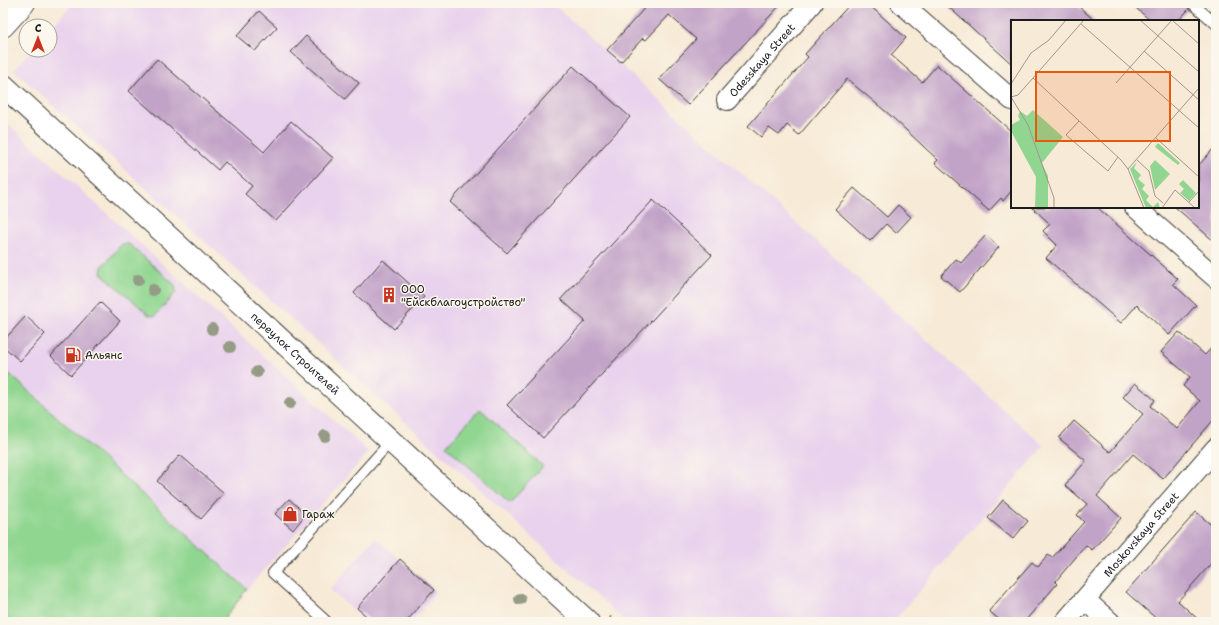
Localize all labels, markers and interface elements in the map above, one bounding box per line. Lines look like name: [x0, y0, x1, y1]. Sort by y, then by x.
north arrow: [18, 18, 58, 58]
street label: Odesskaya Street: [726, 20, 798, 100]
inset map: [1011, 20, 1199, 208]
text: С: [35, 21, 42, 36]
place label: ООО "Ейскблагоустройство": [401, 282, 526, 310]
building icon: ООО "Ейскблагоустройство": [380, 286, 398, 304]
street label: переулок Строителей: [248, 309, 343, 398]
fuel station icon: Альянс: [64, 346, 82, 364]
place label: Альянс: [85, 348, 123, 363]
street label: Moskovskaya Street: [1100, 489, 1182, 580]
shop icon: Гараж: [281, 505, 299, 523]
place label: Гараж: [302, 507, 335, 522]

